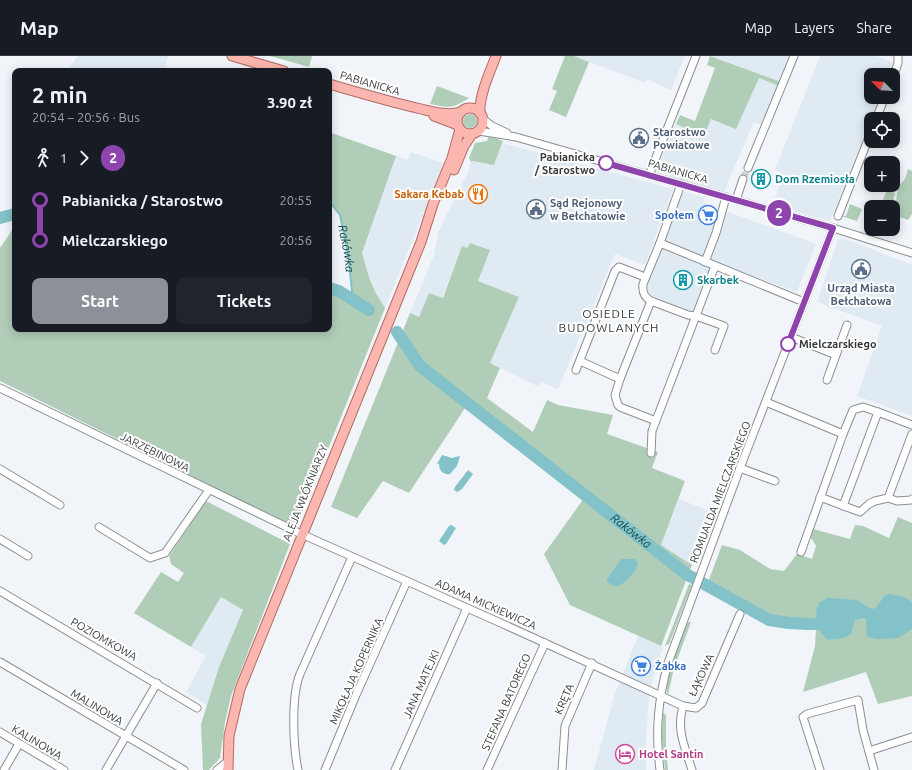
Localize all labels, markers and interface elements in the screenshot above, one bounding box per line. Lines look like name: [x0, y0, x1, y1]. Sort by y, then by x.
text: Map: [20, 17, 59, 39]
text: Map: [745, 20, 772, 36]
text: Layers: [794, 20, 834, 36]
text: Share: [856, 20, 892, 36]
north arrow: [864, 68, 900, 104]
map controls: [864, 68, 900, 236]
street label: PABIANICKA: [339, 69, 402, 98]
text: 2 min: [32, 82, 88, 107]
text: 3.90 zł: [267, 94, 312, 111]
text: 20:54 – 20:56 · Bus: [32, 110, 140, 124]
button: locate: [864, 112, 900, 148]
place label: Starostwo Powiatowe: [653, 126, 710, 151]
public building icon: Starostwo Powiatowe: [628, 127, 650, 149]
icon: walk: [32, 147, 54, 169]
icon: forward: [73, 147, 95, 169]
text: 2: [109, 150, 117, 166]
text: 1: [60, 151, 67, 165]
place label: Pabianicka / Starostwo: [534, 151, 595, 176]
marker: Pabianicka / Starostwo: [598, 155, 614, 171]
button: +: [864, 156, 900, 192]
street label: PABIANICKA: [647, 157, 710, 186]
building icon: Dom Rzemiosła: [750, 168, 772, 190]
place label: Dom Rzemiosła: [775, 173, 855, 185]
restaurant icon: Sakara Kebab: [467, 183, 489, 205]
place label: Sakara Kebab: [394, 188, 464, 200]
text: Pabianicka / Starostwo: [62, 192, 223, 209]
text: 20:55: [279, 193, 312, 207]
place label: Sąd Rejonowy w Bełchatowie: [550, 197, 625, 222]
public building icon: Sąd Rejonowy w Bełchatowie: [525, 198, 547, 220]
line badge: 2: [766, 200, 792, 226]
button: −: [864, 200, 900, 236]
supermarket icon: Społem: [697, 204, 719, 226]
text: 2: [775, 205, 783, 221]
place label: Społem: [655, 209, 694, 221]
water label: Rakówka: [336, 224, 357, 273]
text: Mielczarskiego: [62, 232, 168, 249]
text: 20:56: [279, 233, 312, 247]
public building icon: Urząd Miasta Bełchatowa: [850, 258, 872, 280]
building icon: Skarbek: [672, 269, 694, 291]
place label: Skarbek: [697, 274, 740, 286]
button: Start: [32, 278, 168, 324]
button: Tickets: [176, 278, 312, 324]
place label: Urząd Miasta Bełchatowa: [827, 282, 895, 307]
district label: OSIEDLE BUDOWLANYCH: [559, 307, 659, 334]
marker: Mielczarskiego: [780, 336, 796, 352]
place label: Mielczarskiego: [799, 338, 877, 350]
street label: ROMUALDA MIELCZARSKIEGO: [687, 419, 753, 565]
street label: JARZĘBINOWA: [119, 430, 192, 474]
street label: ALEJA WŁÓKNIARZY: [279, 442, 330, 543]
water label: Rakówka: [609, 511, 655, 551]
street label: ADAMA MICKIEWICZA: [434, 576, 539, 632]
street label: POZIOMKOWA: [69, 615, 140, 663]
street label: MIKOŁAJA KOPERNIKA: [327, 615, 385, 726]
street label: JANA MATEJKI: [401, 648, 441, 720]
street label: ŁĄKOWA: [686, 651, 716, 698]
street label: STEFANA BATOREGO: [479, 652, 533, 752]
supermarket icon: Żabka: [630, 655, 652, 677]
place label: Żabka: [655, 660, 686, 672]
street label: KRĘTA: [552, 681, 576, 716]
street label: MALINOWA: [69, 687, 126, 728]
street label: KALINOWA: [10, 722, 65, 762]
hotel icon: Hotel Santin: [614, 743, 636, 765]
place label: Hotel Santin: [639, 748, 703, 760]

